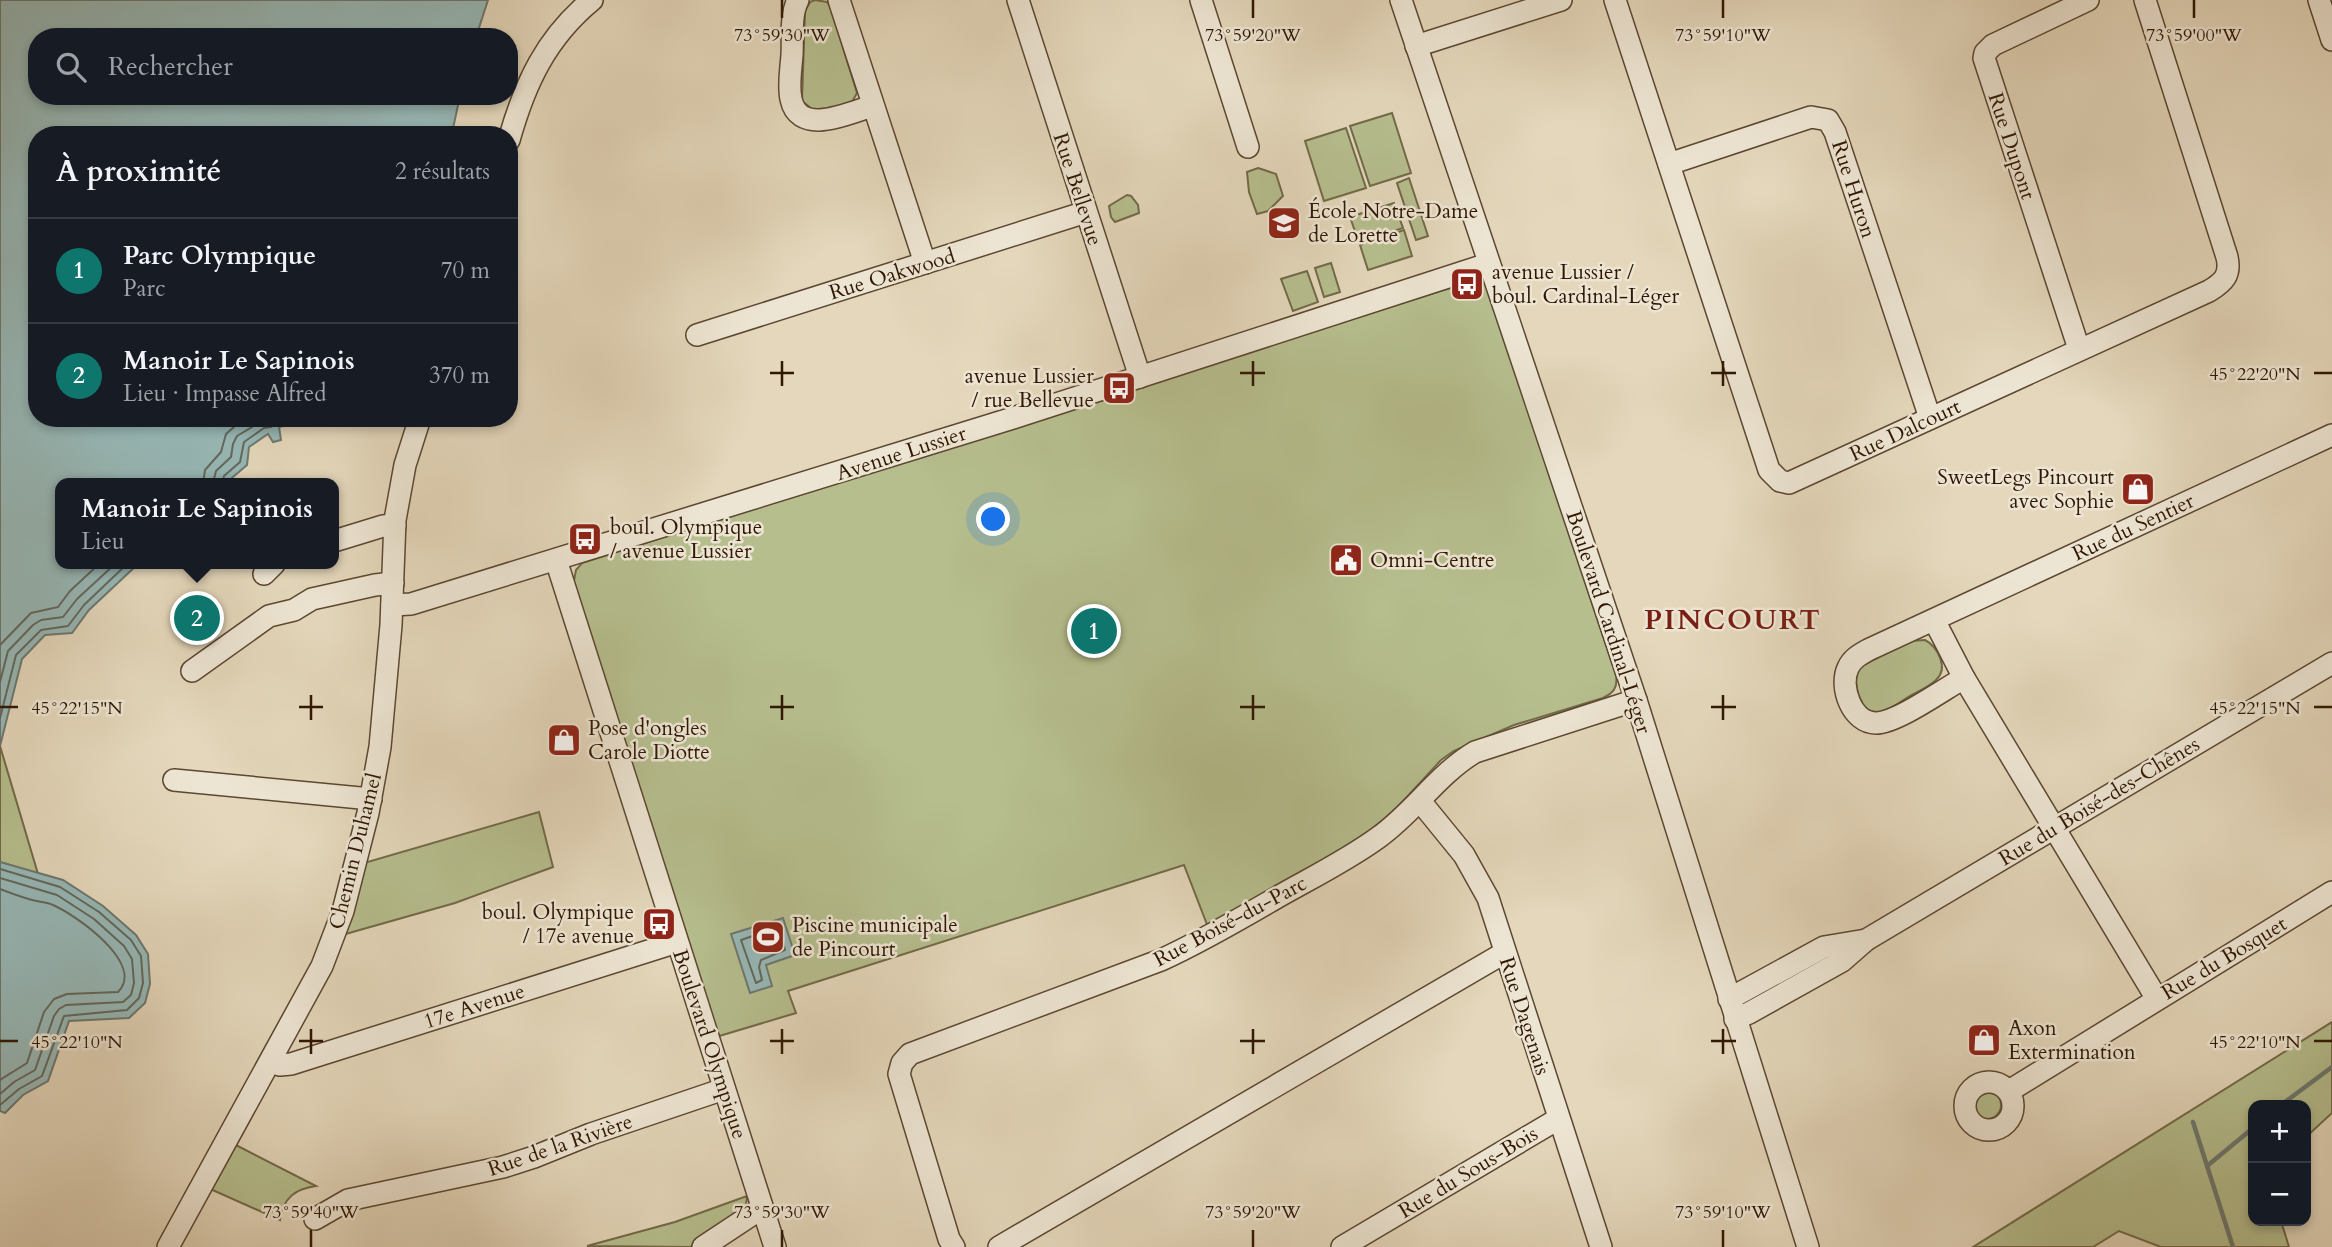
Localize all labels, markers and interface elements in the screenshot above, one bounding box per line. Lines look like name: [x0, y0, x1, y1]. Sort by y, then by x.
text: 73°59'30"W: [734, 23, 830, 48]
text: 73°59'20"W: [1205, 23, 1301, 48]
text: 73°59'10"W: [1675, 23, 1771, 48]
text: 73°59'00"W: [2146, 23, 2242, 48]
search box: [28, 28, 518, 105]
icon: search: [52, 48, 90, 86]
text: Rechercher: [108, 49, 233, 84]
street label: Rue Dupont: [1981, 89, 2043, 204]
street label: Rue Bellevue: [1046, 129, 1109, 249]
street label: Rue Huron: [1824, 137, 1883, 242]
text: À proximité: [56, 151, 221, 192]
text: 2 résultats: [395, 156, 490, 187]
place label: École Notre-Dame de Lorette: [1308, 197, 1478, 250]
school or university icon: École Notre-Dame de Lorette: [1265, 204, 1303, 242]
text: Parc Olympique: [123, 238, 316, 273]
street label: Rue Oakwood: [826, 242, 959, 307]
text: 1: [73, 255, 85, 286]
text: 70 m: [441, 255, 490, 286]
place label: avenue Lussier / boul. Cardinal-Léger: [1492, 258, 1680, 311]
bus stop icon: avenue Lussier / boul. Cardinal-Léger: [1448, 265, 1486, 303]
text: Parc: [123, 273, 165, 304]
text: Manoir Le Sapinois: [123, 343, 355, 378]
text: 2: [73, 360, 85, 391]
text: 370 m: [429, 360, 490, 391]
place label: avenue Lussier / rue Bellevue: [965, 362, 1094, 415]
text: 45°22'20"N: [2209, 362, 2301, 387]
bus stop icon: avenue Lussier / rue Bellevue: [1100, 369, 1138, 407]
text: Lieu · Impasse Alfred: [123, 378, 326, 409]
street label: Rue Dalcourt: [1845, 392, 1966, 469]
street label: Avenue Lussier: [832, 419, 970, 488]
place label: SweetLegs Pincourt avec Sophie: [1937, 463, 2114, 516]
shop icon: SweetLegs Pincourt avec Sophie: [2119, 470, 2157, 508]
popup: [55, 478, 339, 569]
street label: Rue du Sentier: [2068, 486, 2199, 568]
text: Manoir Le Sapinois: [81, 491, 313, 526]
your location: [976, 502, 1010, 536]
street label: Boulevard Cardinal-Léger: [1559, 507, 1658, 738]
place label: boul. Olympique / avenue Lussier: [610, 513, 762, 566]
bus stop icon: boul. Olympique / avenue Lussier: [566, 520, 604, 558]
text: Lieu: [81, 526, 125, 557]
public building icon: Omni-Centre: [1327, 541, 1365, 579]
place label: Omni-Centre: [1370, 546, 1494, 575]
pin: 2: [174, 592, 220, 644]
district label: PINCOURT: [1644, 601, 1822, 639]
pin: 1: [1071, 605, 1117, 657]
text: 45°22'15"N: [31, 696, 123, 721]
text: 45°22'15"N: [2209, 696, 2301, 721]
place label: Pose d'ongles Carole Diotte: [588, 714, 710, 767]
shop icon: Pose d'ongles Carole Diotte: [545, 721, 583, 759]
street label: Rue du Boisé-des-Chênes: [1993, 730, 2205, 873]
street label: Chemin Duhamel: [322, 770, 389, 932]
street label: Rue Boisé-du-Parc: [1149, 869, 1312, 974]
place label: boul. Olympique / 17e avenue: [482, 898, 634, 951]
bus stop icon: boul. Olympique / 17e avenue: [640, 905, 678, 943]
street label: Rue du Bosquet: [2156, 909, 2293, 1007]
place label: Piscine municipale de Pincourt: [792, 911, 958, 964]
sports icon: Piscine municipale de Pincourt: [749, 918, 787, 956]
street label: Boulevard Olympique: [665, 946, 754, 1143]
street label: Rue Dagenais: [1492, 953, 1557, 1079]
street label: 17e Avenue: [420, 976, 528, 1036]
place label: Axon Extermination: [2008, 1014, 2136, 1067]
shop icon: Axon Extermination: [1965, 1021, 2003, 1059]
text: 45°22'10"N: [31, 1030, 123, 1055]
text: 45°22'10"N: [2209, 1030, 2301, 1055]
map controls: [2248, 1100, 2311, 1226]
button: +: [2248, 1100, 2311, 1163]
street label: Rue de la Rivière: [484, 1107, 636, 1184]
street label: Rue du Sous-Bois: [1393, 1119, 1543, 1226]
button: −: [2248, 1163, 2311, 1226]
text: 73°59'40"W: [263, 1200, 359, 1225]
text: 73°59'30"W: [734, 1200, 830, 1225]
text: 73°59'20"W: [1205, 1200, 1301, 1225]
text: 73°59'10"W: [1675, 1200, 1771, 1225]

